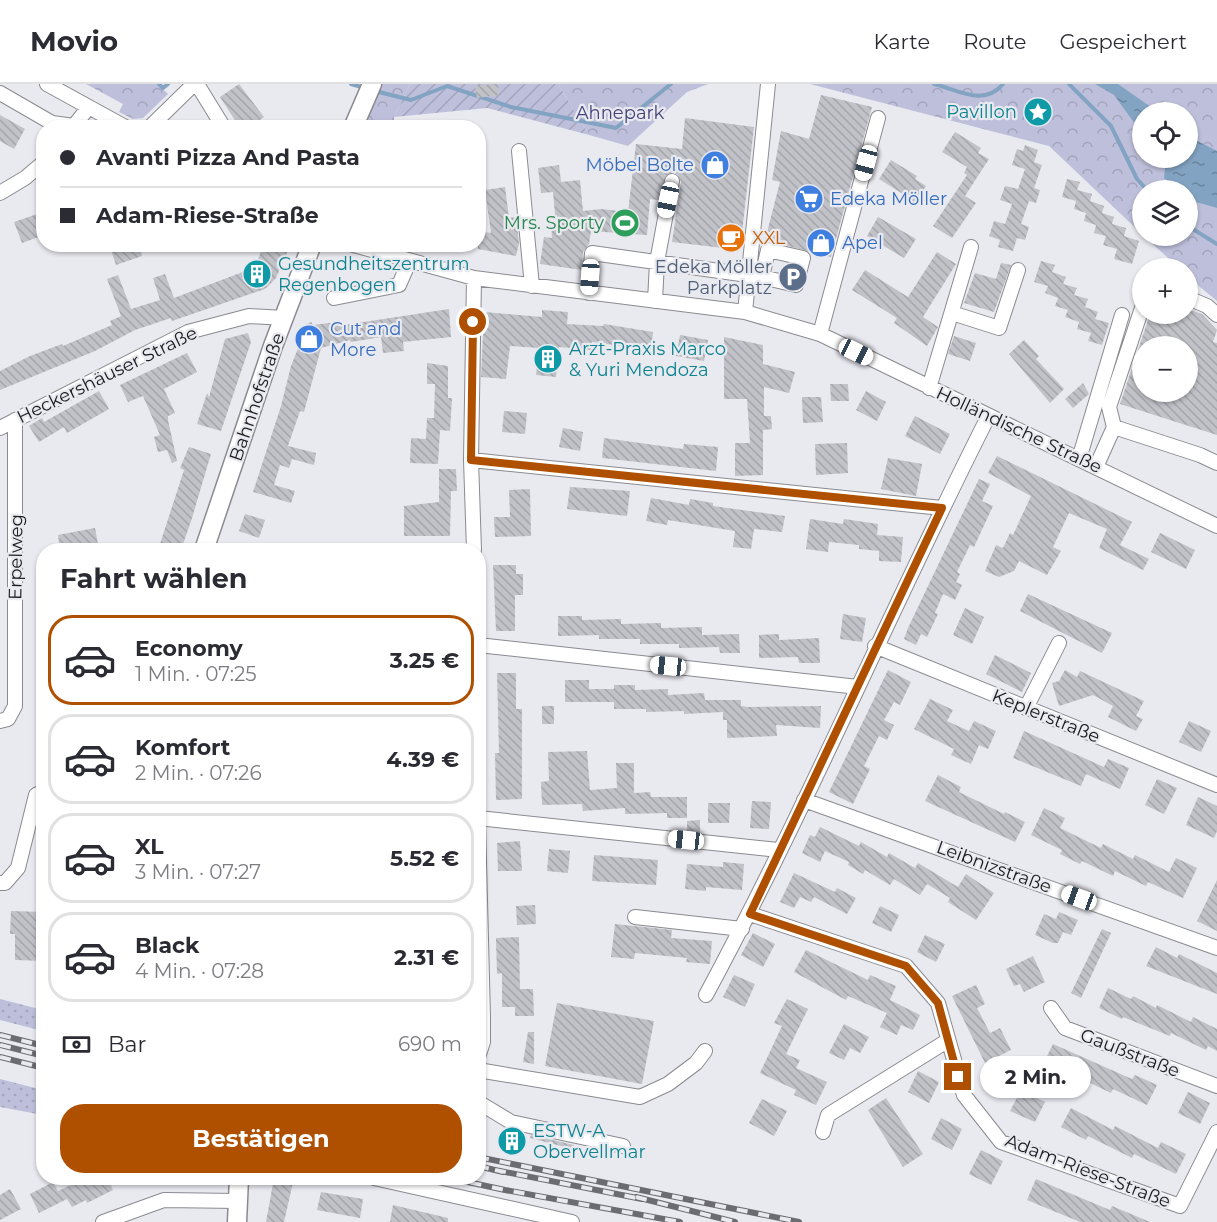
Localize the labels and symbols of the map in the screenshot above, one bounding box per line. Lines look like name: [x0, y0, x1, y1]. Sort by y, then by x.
place icon: Pavillon: [1022, 96, 1054, 128]
place label: Pavillon: [946, 101, 1017, 123]
park label: Ahnepark: [576, 102, 665, 124]
car: [853, 143, 879, 183]
shop icon: Möbel Bolte: [699, 149, 731, 181]
place label: Möbel Bolte: [586, 154, 694, 176]
car: [655, 181, 681, 219]
supermarket icon: Edeka Möller: [793, 183, 825, 215]
place label: Edeka Möller: [830, 188, 947, 210]
sports icon: Mrs. Sporty: [609, 207, 641, 239]
place label: Mrs. Sporty: [504, 212, 604, 234]
cafe icon: XXL: [715, 222, 747, 254]
place label: XXL: [752, 227, 786, 249]
shop icon: Apel: [805, 227, 837, 259]
place label: Apel: [842, 232, 883, 254]
place label: Gesundheitszentrum Regenbogen: [278, 253, 470, 296]
place label: Edeka Möller Parkplatz: [655, 256, 772, 299]
building icon: Gesundheitszentrum Regenbogen: [241, 258, 273, 290]
car: [580, 258, 600, 296]
parking icon: Edeka Möller Parkplatz: [777, 261, 809, 293]
route start: [459, 308, 486, 335]
place label: Cut and More: [330, 318, 402, 361]
street label: Heckershäuser Straße: [13, 322, 201, 428]
shop icon: Cut and More: [293, 323, 325, 355]
street label: Bahnhofstraße: [225, 330, 289, 464]
car: [836, 336, 876, 368]
place label: Arzt-Praxis Marco & Yuri Mendoza: [569, 338, 726, 381]
building icon: Arzt-Praxis Marco & Yuri Mendoza: [532, 343, 564, 375]
street label: Holländische Straße: [933, 382, 1105, 478]
street label: Erpelweg: [4, 514, 28, 600]
car: [649, 655, 687, 677]
street label: Keplerstraße: [989, 684, 1103, 748]
car: [667, 829, 705, 851]
street label: Leibnizstraße: [934, 836, 1055, 898]
car: [1059, 883, 1099, 913]
street label: Gaußstraße: [1077, 1024, 1183, 1082]
callout: 2 Min.: [979, 1056, 1090, 1098]
route end: [944, 1063, 971, 1090]
place label: ESTW-A Obervellmar: [533, 1120, 646, 1163]
building icon: ESTW-A Obervellmar: [496, 1125, 528, 1157]
street label: Adam-Riese-Straße: [1002, 1129, 1174, 1213]

